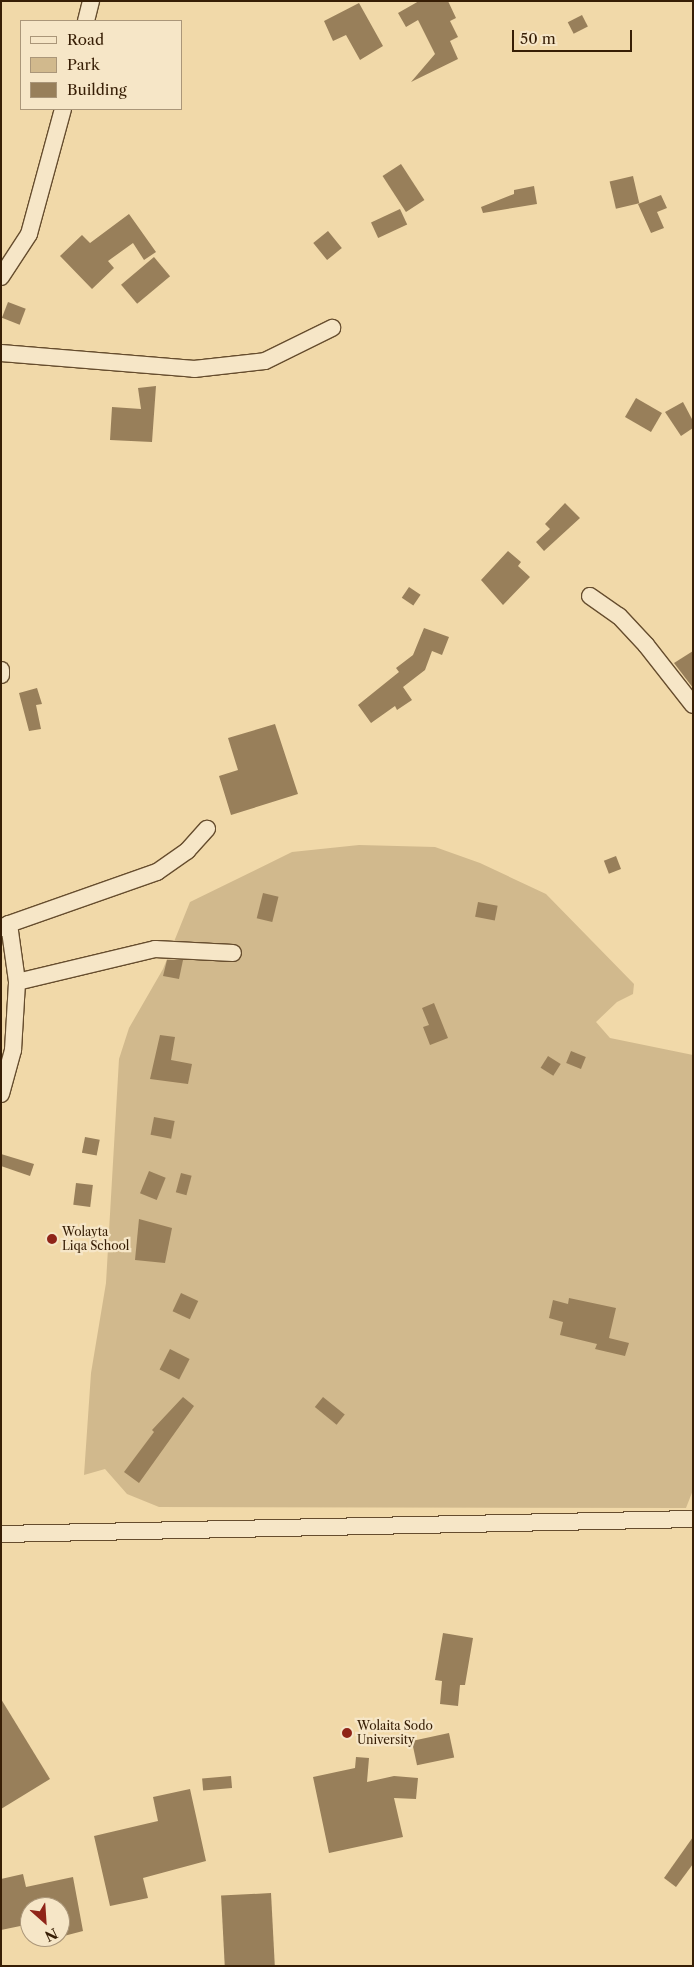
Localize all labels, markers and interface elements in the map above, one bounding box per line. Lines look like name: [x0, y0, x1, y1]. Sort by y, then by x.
legend: [20, 20, 182, 110]
scale bar: [514, 20, 634, 52]
text: 50 m: [520, 29, 556, 48]
text: Road: [67, 30, 104, 49]
text: Park: [67, 55, 100, 74]
text: Building: [67, 80, 127, 99]
place label: Wolayta Liqa School: [62, 1225, 130, 1253]
marker: Wolayta Liqa School: [46, 1233, 58, 1245]
place label: Wolaita Sodo University: [357, 1719, 433, 1747]
marker: Wolaita Sodo University: [341, 1727, 353, 1739]
north arrow: [20, 1897, 70, 1947]
text: N: [42, 1924, 61, 1945]

